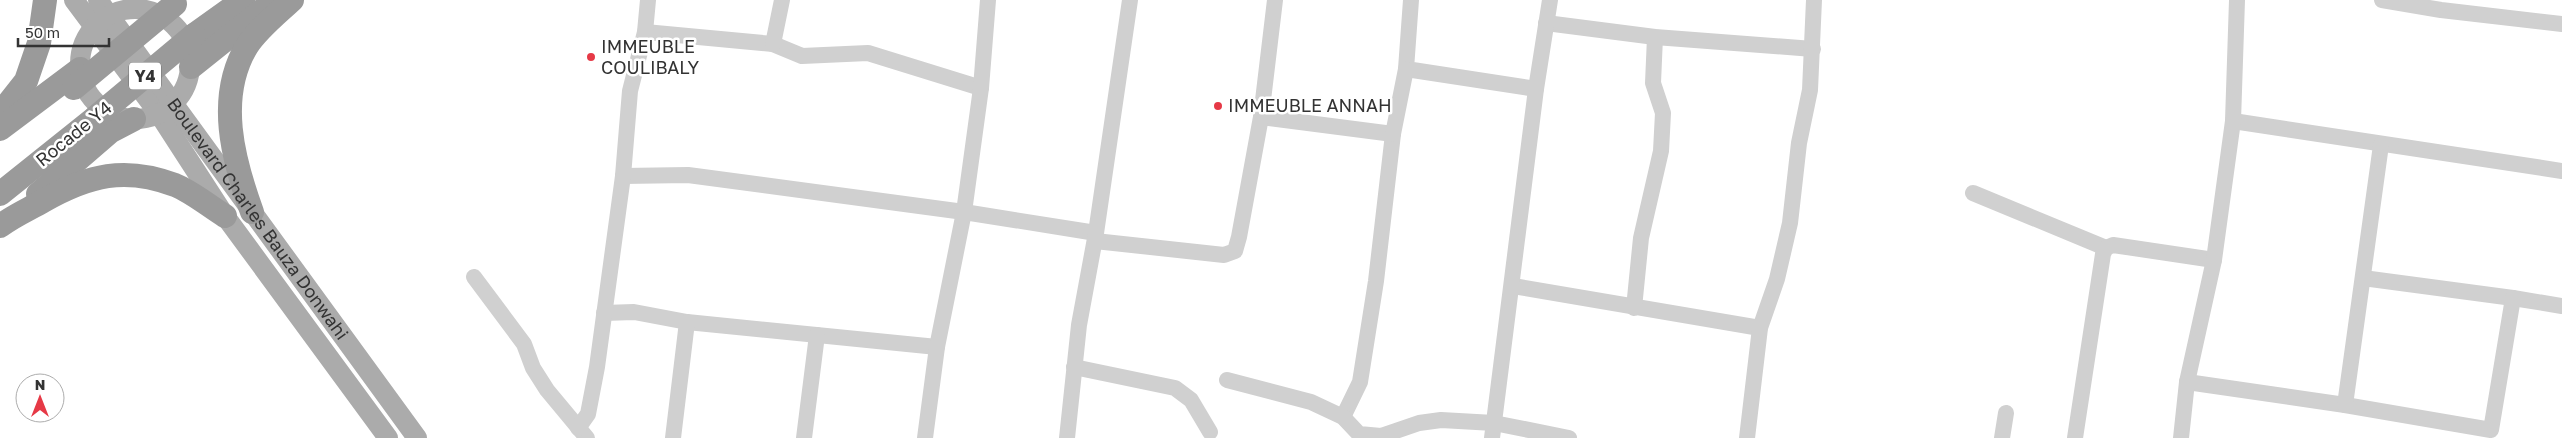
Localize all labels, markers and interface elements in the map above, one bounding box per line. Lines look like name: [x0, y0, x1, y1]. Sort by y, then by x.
scale bar: [18, 15, 109, 47]
text: 50 m: [25, 23, 60, 41]
place label: IMMEUBLE COULIBALY: [601, 35, 699, 78]
marker: IMMEUBLE COULIBALY: [585, 51, 597, 63]
road number: Y4: [129, 62, 161, 90]
street label: Boulevard Charles Bauza Donwahi: [163, 93, 354, 344]
place label: IMMEUBLE ANNAH: [1228, 94, 1392, 116]
street label: Rocade Y4: [31, 96, 116, 171]
marker: IMMEUBLE ANNAH: [1212, 100, 1224, 112]
north arrow: [15, 373, 65, 423]
text: N: [35, 376, 45, 393]

